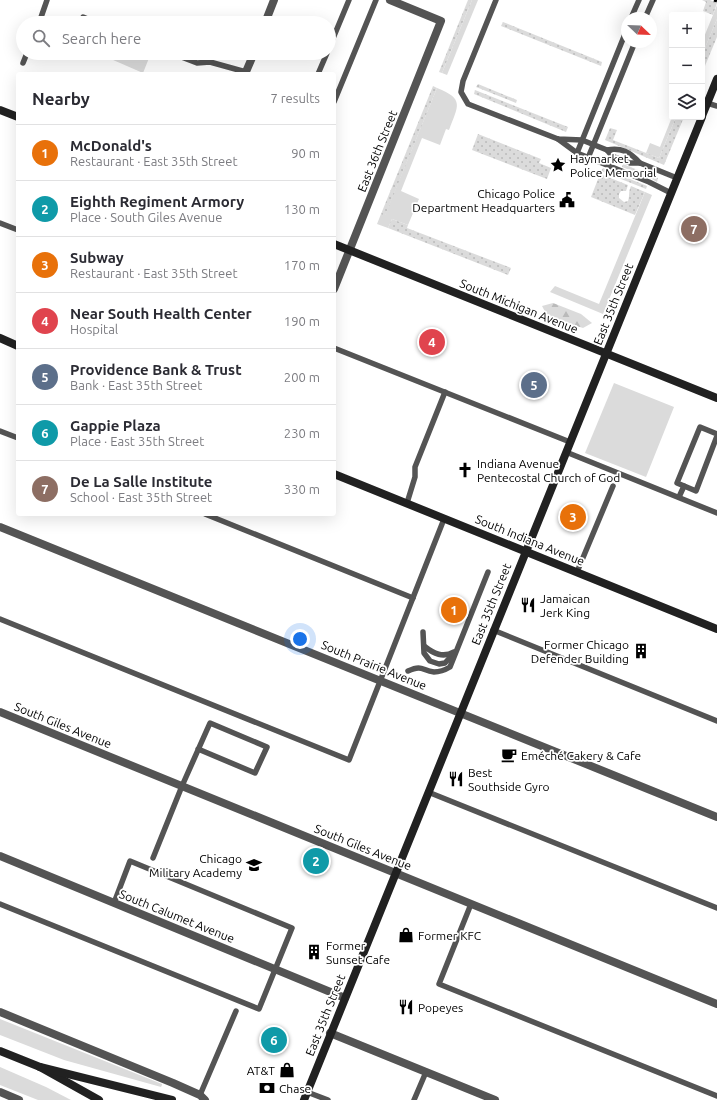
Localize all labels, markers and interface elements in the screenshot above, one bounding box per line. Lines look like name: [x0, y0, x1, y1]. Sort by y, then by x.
north arrow: [621, 12, 657, 48]
map controls: [669, 12, 705, 120]
button: +: [669, 12, 705, 48]
search box: [16, 16, 336, 60]
icon: search: [30, 27, 52, 49]
text: Search here: [62, 30, 141, 47]
button: −: [669, 48, 705, 84]
button: layers: [669, 84, 705, 120]
text: Nearby: [32, 89, 90, 108]
text: 7 results: [270, 91, 320, 105]
street label: East 36th Street: [355, 108, 399, 194]
text: McDonald's: [70, 137, 152, 154]
text: 1: [41, 146, 49, 160]
text: 90 m: [291, 146, 320, 160]
place label: Haymarket Police Memorial: [570, 152, 656, 179]
text: Restaurant · East 35th Street: [70, 154, 238, 168]
place icon: Haymarket Police Memorial: [549, 156, 567, 174]
place label: Chicago Police Department Headquarters: [412, 187, 555, 214]
public building icon: Chicago Police Department Headquarters: [558, 191, 576, 209]
text: Eighth Regiment Armory: [70, 193, 244, 210]
text: 2: [41, 202, 49, 216]
text: 130 m: [284, 202, 320, 216]
text: Place · South Giles Avenue: [70, 210, 222, 224]
pin: 7: [681, 214, 707, 244]
text: Subway: [70, 249, 124, 266]
text: 3: [41, 258, 49, 272]
text: 170 m: [284, 258, 320, 272]
street label: East 35th Street: [591, 261, 635, 347]
text: Restaurant · East 35th Street: [70, 266, 238, 280]
street label: South Michigan Avenue: [458, 276, 580, 336]
text: Near South Health Center: [70, 305, 252, 322]
text: 4: [41, 314, 49, 328]
text: 190 m: [284, 314, 320, 328]
text: Hospital: [70, 322, 118, 336]
pin: 4: [419, 327, 445, 357]
text: Providence Bank & Trust: [70, 361, 242, 378]
text: 5: [41, 370, 49, 384]
text: 200 m: [284, 370, 320, 384]
pin: 5: [521, 370, 547, 400]
text: Bank · East 35th Street: [70, 378, 202, 392]
text: Gappie Plaza: [70, 417, 161, 434]
text: 6: [41, 426, 49, 440]
text: 230 m: [284, 426, 320, 440]
text: Place · East 35th Street: [70, 434, 204, 448]
place label: Indiana Avenue Pentecostal Church of God: [477, 457, 620, 484]
church icon: Indiana Avenue Pentecostal Church of God: [456, 461, 474, 479]
text: De La Salle Institute: [70, 473, 212, 490]
text: 7: [41, 482, 49, 496]
text: 330 m: [284, 482, 320, 496]
text: School · East 35th Street: [70, 490, 212, 504]
pin: 3: [560, 502, 586, 532]
street label: South Indiana Avenue: [473, 512, 587, 568]
street label: East 35th Street: [469, 561, 513, 647]
place label: Jamaican Jerk King: [540, 592, 590, 619]
pin: 1: [441, 595, 467, 625]
restaurant icon: Jamaican Jerk King: [519, 596, 537, 614]
your location: [290, 629, 310, 649]
street label: South Prairie Avenue: [319, 638, 429, 692]
place label: Former Chicago Defender Building: [531, 638, 629, 665]
building icon: Former Chicago Defender Building: [632, 642, 650, 660]
street label: South Giles Avenue: [13, 700, 113, 750]
cafe icon: Eméché Cakery & Cafe: [500, 746, 518, 764]
place label: Eméché Cakery & Cafe: [521, 749, 641, 762]
place label: Best Southside Gyro: [468, 766, 549, 793]
restaurant icon: Best Southside Gyro: [447, 770, 465, 788]
street label: South Giles Avenue: [313, 822, 413, 872]
pin: 2: [303, 846, 329, 876]
place label: Chicago Military Academy: [149, 852, 242, 879]
school or university icon: Chicago Military Academy: [245, 856, 263, 874]
street label: South Calumet Avenue: [118, 887, 236, 945]
shop icon: Former KFC: [397, 926, 415, 944]
place label: Former KFC: [418, 929, 482, 942]
place label: Former Sunset Cafe: [326, 939, 390, 966]
building icon: Former Sunset Cafe: [305, 943, 323, 961]
street label: East 35th Street: [303, 972, 347, 1058]
restaurant icon: Popeyes: [397, 998, 415, 1016]
place label: Popeyes: [418, 1001, 463, 1014]
pin: 6: [261, 1025, 287, 1055]
shop icon: AT&T: [278, 1061, 296, 1079]
place label: AT&T: [247, 1064, 275, 1077]
bank icon: Chase: [258, 1079, 276, 1097]
place label: Chase: [279, 1082, 311, 1095]

